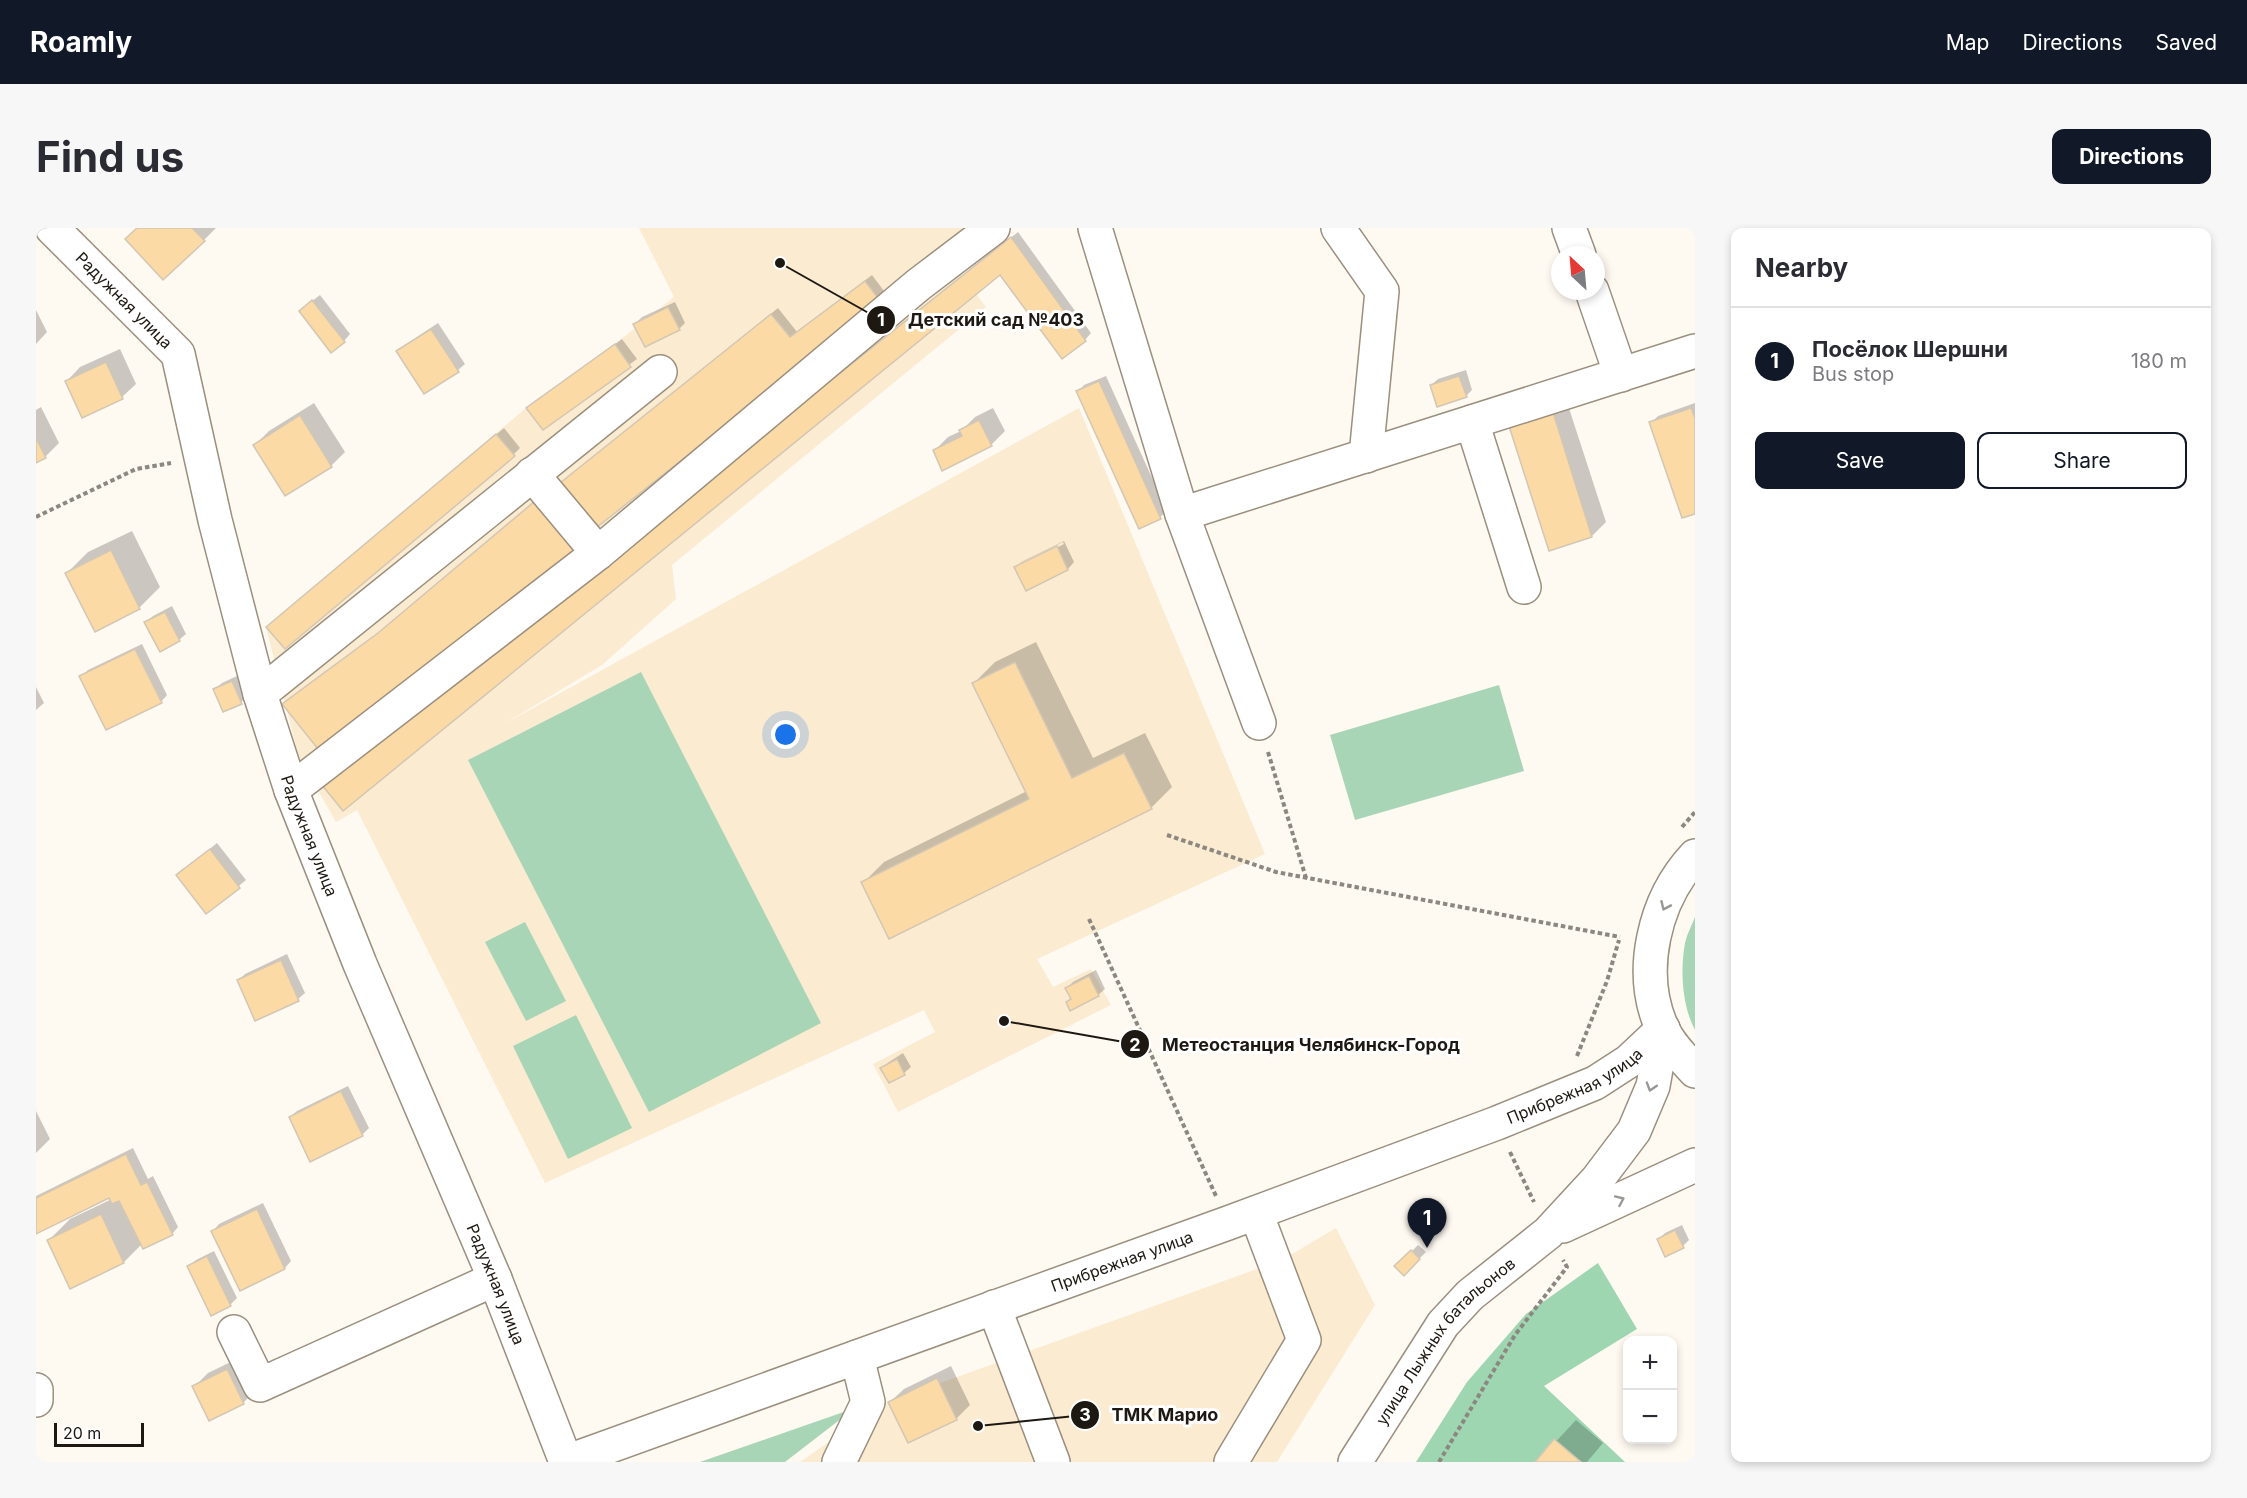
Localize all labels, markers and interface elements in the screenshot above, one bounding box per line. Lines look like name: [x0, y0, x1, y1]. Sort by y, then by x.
text: Roamly: [30, 25, 132, 59]
text: Map: [1946, 30, 1989, 55]
text: Directions: [2022, 30, 2123, 55]
text: Saved: [2156, 30, 2217, 55]
button: Directions: [2052, 129, 2211, 184]
text: Find us: [36, 131, 184, 182]
north arrow: [1551, 246, 1605, 300]
street label: Радужная улица: [72, 248, 177, 353]
text: Nearby: [1755, 252, 1848, 283]
callout: Детский сад №403: [866, 302, 1096, 338]
text: 1: [877, 309, 885, 330]
text: Детский сад №403: [908, 309, 1084, 330]
text: Посёлок Шершни: [1812, 336, 2008, 362]
text: 1: [1770, 349, 1779, 373]
text: 180 m: [2131, 349, 2187, 373]
text: Bus stop: [1812, 362, 1894, 386]
button: Save: [1755, 432, 1965, 489]
button: Share: [1977, 432, 2187, 489]
your location: [771, 720, 800, 749]
street label: Радужная улица: [277, 773, 342, 899]
one-way arrow: [1660, 900, 1672, 911]
callout: Метеостанция Челябинск-Город: [1120, 1026, 1472, 1062]
text: 2: [1129, 1034, 1141, 1055]
text: Метеостанция Челябинск-Город: [1162, 1034, 1460, 1055]
street label: Прибрежная улица: [1504, 1044, 1647, 1128]
one-way arrow: [1646, 1081, 1658, 1092]
one-way arrow: [1614, 1195, 1625, 1207]
pin: 1: [1408, 1198, 1446, 1248]
street label: Радужная улица: [463, 1221, 529, 1347]
street label: Прибрежная улица: [1048, 1226, 1196, 1296]
street label: улица Лыжных батальонов: [1371, 1253, 1519, 1429]
map controls: [1623, 1336, 1677, 1444]
button: +: [1623, 1336, 1677, 1390]
button: −: [1623, 1390, 1677, 1444]
callout: ТМК Марио: [1070, 1397, 1231, 1433]
text: 3: [1079, 1404, 1091, 1425]
text: ТМК Марио: [1112, 1404, 1218, 1425]
scale bar: [54, 1420, 144, 1448]
text: 20 m: [63, 1423, 101, 1443]

